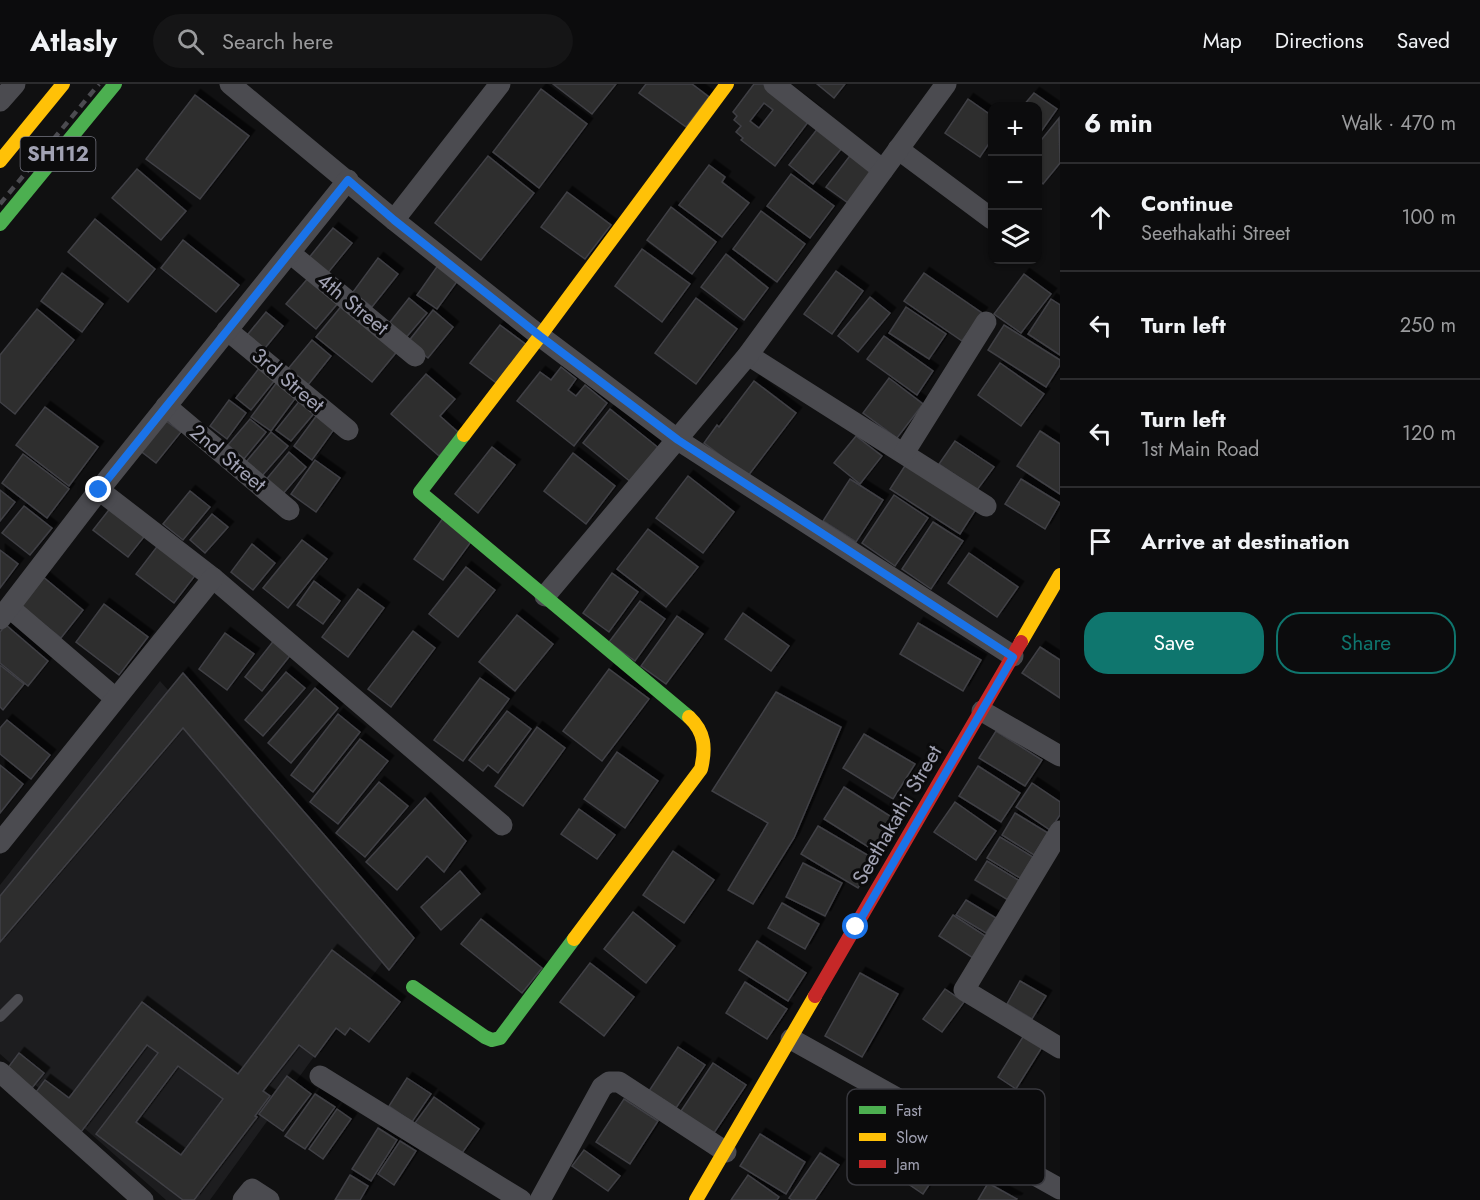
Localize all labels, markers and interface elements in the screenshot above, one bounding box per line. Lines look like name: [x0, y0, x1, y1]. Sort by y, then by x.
search box: [153, 14, 573, 68]
text: Atlasly: [30, 21, 117, 62]
icon: search: [174, 25, 207, 58]
text: Search here: [222, 25, 333, 57]
text: Map: [1203, 26, 1242, 56]
text: Directions: [1275, 26, 1364, 56]
text: Saved: [1397, 26, 1450, 56]
map controls: [988, 102, 1042, 264]
button: +: [988, 102, 1042, 156]
text: 6 min: [1084, 104, 1153, 142]
text: Walk · 470 m: [1341, 109, 1456, 138]
road number: SH112: [20, 137, 96, 171]
button: −: [988, 156, 1042, 210]
text: Continue: [1141, 187, 1233, 219]
icon: ahead: [1084, 201, 1117, 234]
text: 100 m: [1401, 203, 1456, 232]
button: layers: [988, 210, 1042, 264]
text: Seethakathi Street: [1141, 219, 1290, 248]
street label: 4th Street: [311, 266, 395, 342]
icon: left: [1084, 309, 1117, 342]
text: Turn left: [1141, 309, 1226, 341]
text: 250 m: [1400, 311, 1456, 340]
street label: 3rd Street: [245, 341, 331, 419]
text: Turn left: [1141, 403, 1226, 435]
street label: 2nd Street: [183, 417, 273, 499]
icon: left: [1084, 417, 1117, 450]
text: 120 m: [1402, 419, 1456, 448]
text: 1st Main Road: [1141, 435, 1260, 464]
route end: [85, 476, 111, 502]
icon: arrive: [1084, 525, 1117, 558]
text: Arrive at destination: [1141, 525, 1350, 557]
button: Save: [1084, 612, 1264, 674]
button: Share: [1276, 612, 1456, 674]
street label: Seethakathi Street: [845, 740, 949, 890]
route start: [842, 913, 868, 939]
legend: [847, 1089, 1045, 1185]
text: Fast: [896, 1099, 922, 1122]
text: Slow: [896, 1126, 928, 1149]
text: Jam: [894, 1153, 920, 1176]

